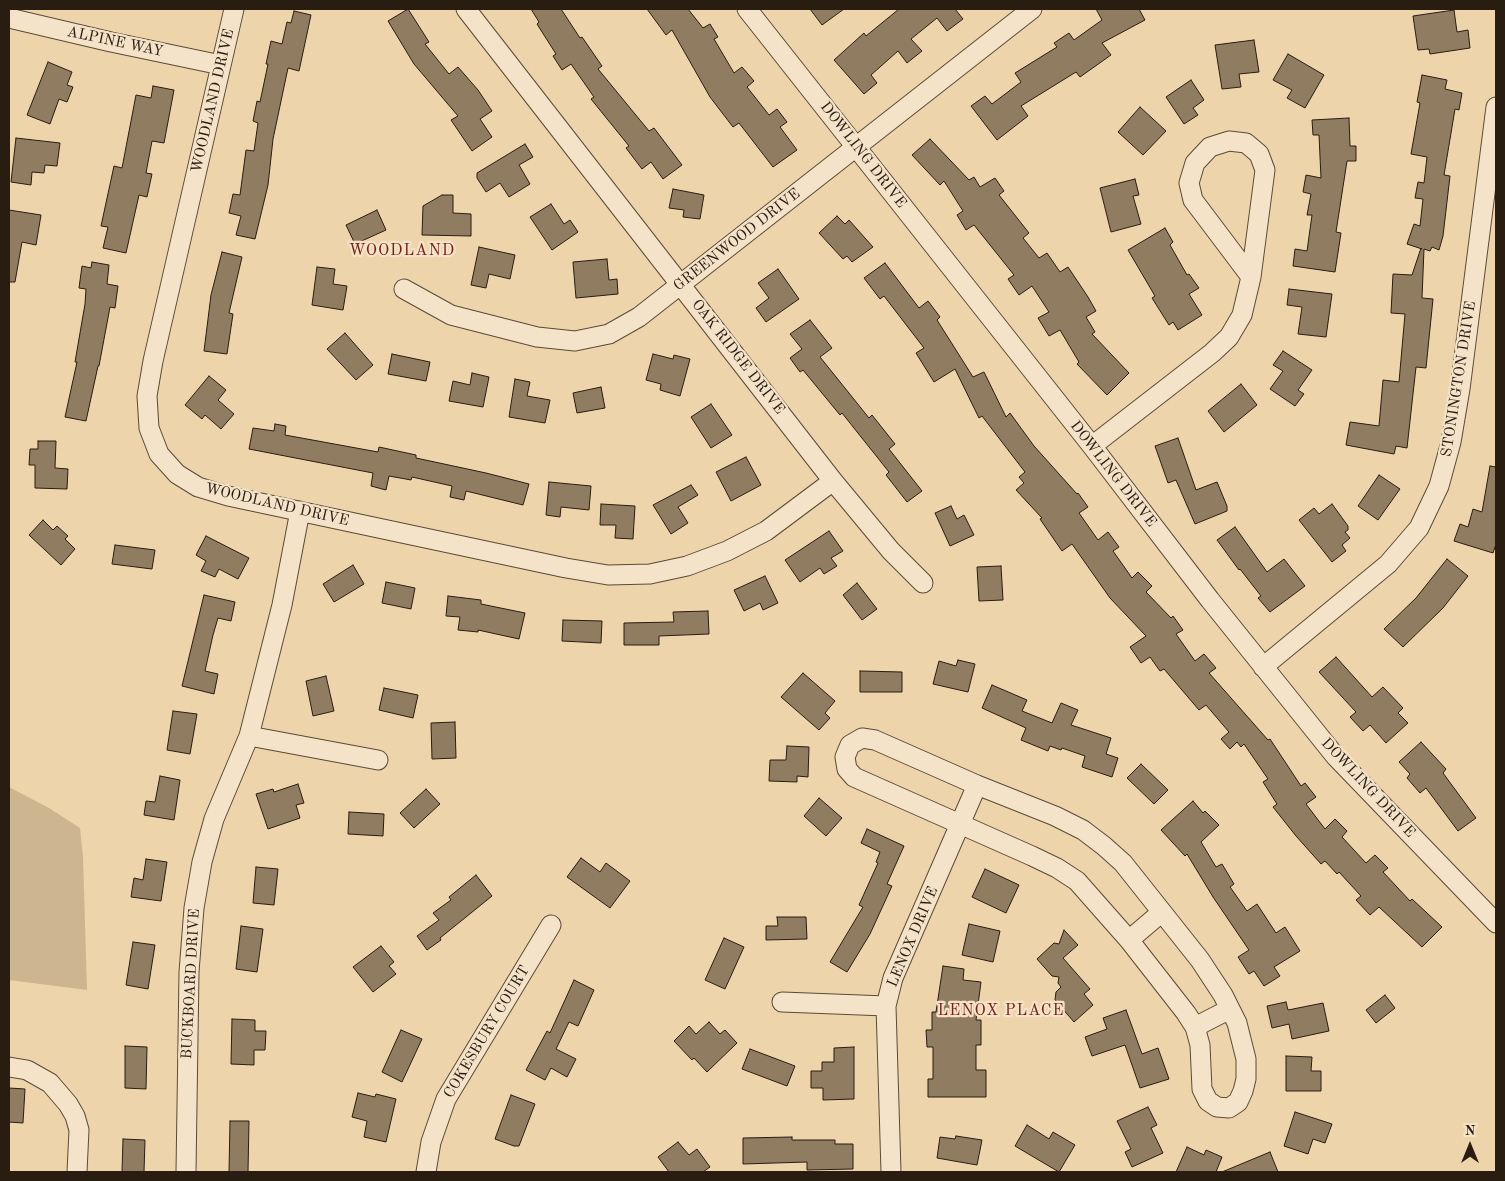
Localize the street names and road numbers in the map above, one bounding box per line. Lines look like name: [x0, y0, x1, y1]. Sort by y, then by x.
street label: ALPINE WAY: [65, 23, 165, 61]
street label: WOODLAND DRIVE: [188, 27, 238, 175]
street label: DOWLING DRIVE: [816, 98, 910, 212]
street label: GREENWOOD DRIVE: [670, 185, 804, 295]
street label: OAK RIDGE DRIVE: [688, 296, 788, 418]
street label: STONINGTON DRIVE: [1438, 300, 1480, 458]
street label: DOWLING DRIVE: [1066, 417, 1160, 531]
street label: WOODLAND DRIVE: [203, 480, 351, 530]
street label: DOWLING DRIVE: [1317, 734, 1419, 842]
street label: LENOX DRIVE: [884, 884, 942, 990]
street label: BUCKBOARD DRIVE: [178, 908, 204, 1060]
street label: COKESBURY COURT: [440, 962, 534, 1102]

